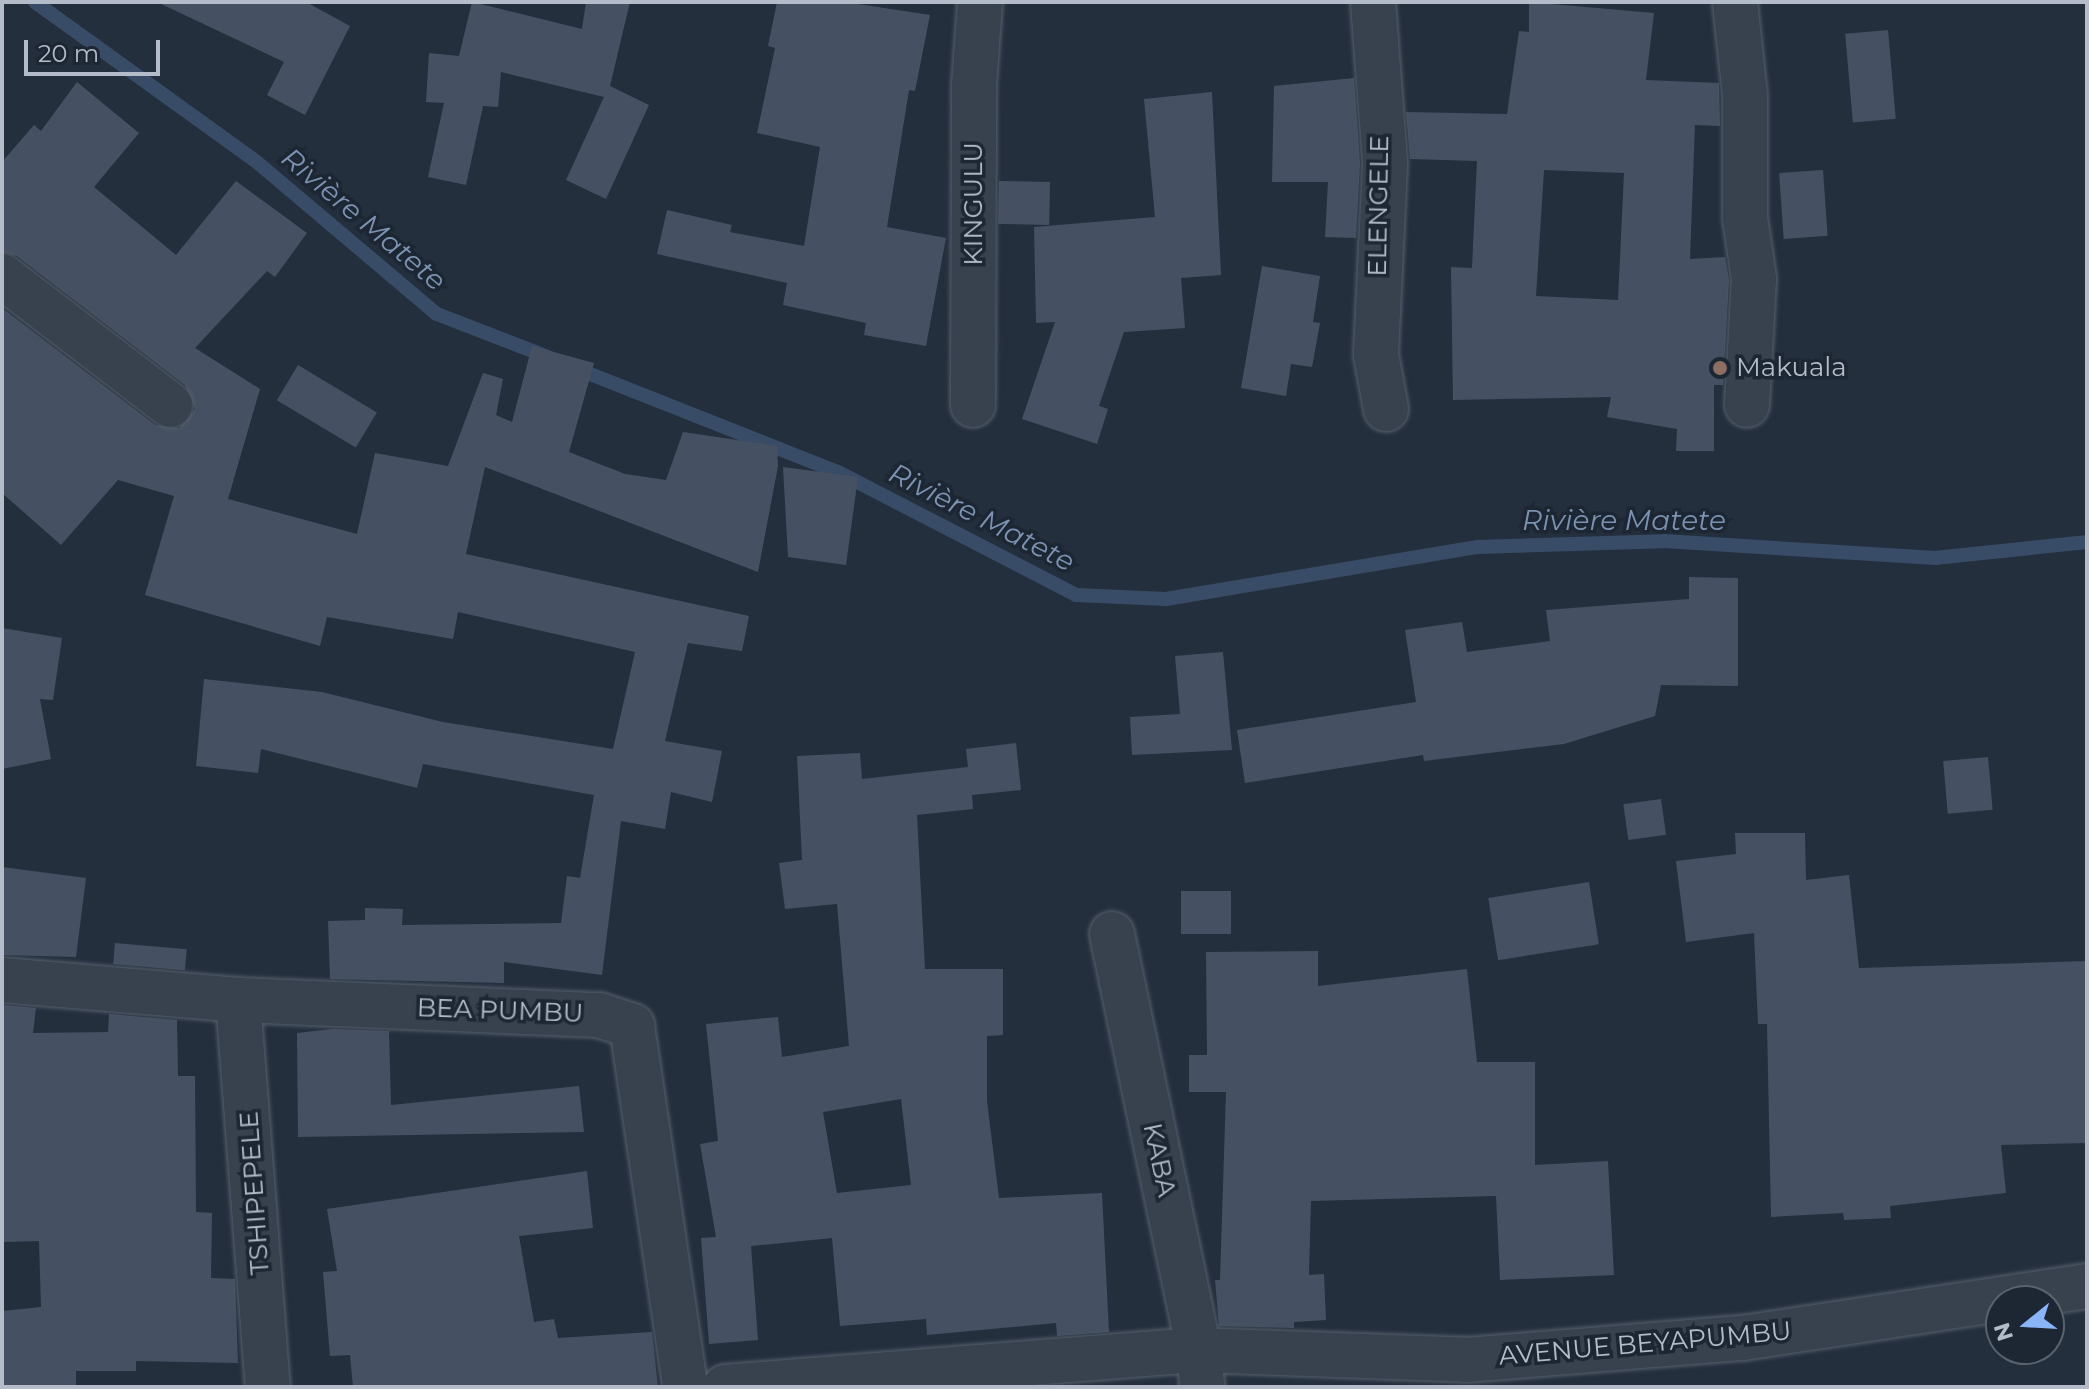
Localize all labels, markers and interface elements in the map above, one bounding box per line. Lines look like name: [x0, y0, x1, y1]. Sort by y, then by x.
scale bar: [28, 24, 164, 74]
text: 20 m: [38, 39, 99, 68]
street label: ELENGELE: [1362, 135, 1396, 277]
water label: Rivière Matete: [275, 141, 453, 297]
street label: KINGULU: [958, 142, 990, 266]
place label: Makuala: [1736, 352, 1847, 384]
marker: Makuala: [1711, 359, 1729, 377]
water label: Rivière Matete: [884, 456, 1080, 578]
water label: Rivière Matete: [1522, 503, 1726, 537]
street label: BEA PUMBU: [416, 993, 584, 1029]
street label: TSHIPEPELE: [234, 1110, 276, 1276]
street label: KABA: [1136, 1120, 1182, 1200]
north arrow: [1985, 1285, 2065, 1365]
street label: AVENUE BEYAPUMBU: [1497, 1316, 1793, 1372]
text: N: [1988, 1319, 2019, 1345]

